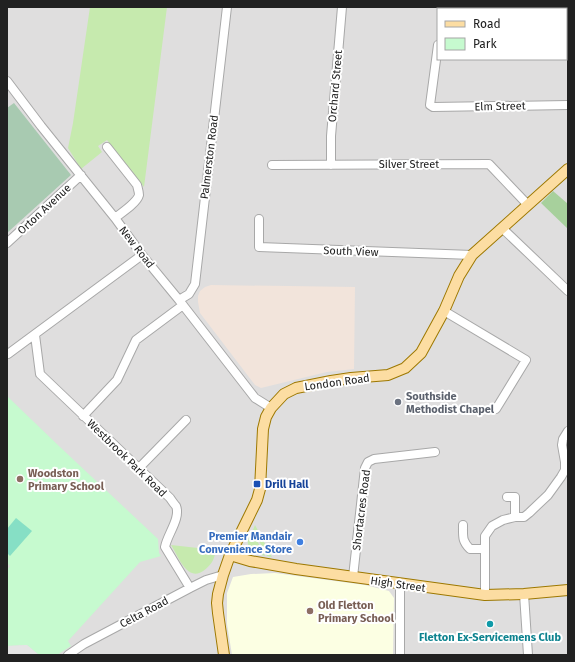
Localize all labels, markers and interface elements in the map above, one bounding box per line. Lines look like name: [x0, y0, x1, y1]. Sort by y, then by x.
legend: [437, 8, 567, 60]
text: Road: [473, 17, 501, 31]
text: Park: [473, 37, 497, 51]
street label: Orchard Street: [326, 49, 345, 123]
street label: Elm Street: [474, 100, 526, 113]
street label: Palmerston Road: [198, 114, 221, 200]
street label: Silver Street: [379, 158, 439, 171]
street label: Orton Avenue: [15, 181, 74, 237]
street label: New Road: [116, 224, 157, 271]
street label: South View: [323, 244, 379, 259]
street label: London Road: [304, 371, 371, 394]
place label: Southside Methodist Chapel: [406, 390, 495, 416]
marker: Southside Methodist Chapel: [393, 397, 403, 407]
street label: Westbrook Park Road: [84, 417, 169, 500]
place label: Woodston Primary School: [28, 467, 105, 493]
street label: Shortacres Road: [350, 469, 373, 551]
marker: Woodston Primary School: [15, 474, 25, 484]
place label: Drill Hall: [265, 478, 309, 491]
marker: Drill Hall: [252, 479, 262, 489]
place label: Premier Mandair Convenience Store: [199, 530, 293, 556]
marker: Premier Mandair Convenience Store: [295, 537, 305, 547]
street label: High Street: [370, 574, 426, 595]
street label: Celta Road: [118, 594, 171, 631]
place label: Old Fletton Primary School: [318, 599, 395, 625]
marker: Old Fletton Primary School: [305, 606, 315, 616]
marker: Fletton Ex-Servicemens Club: [485, 619, 495, 629]
place label: Fletton Ex-Servicemens Club: [419, 631, 561, 644]

